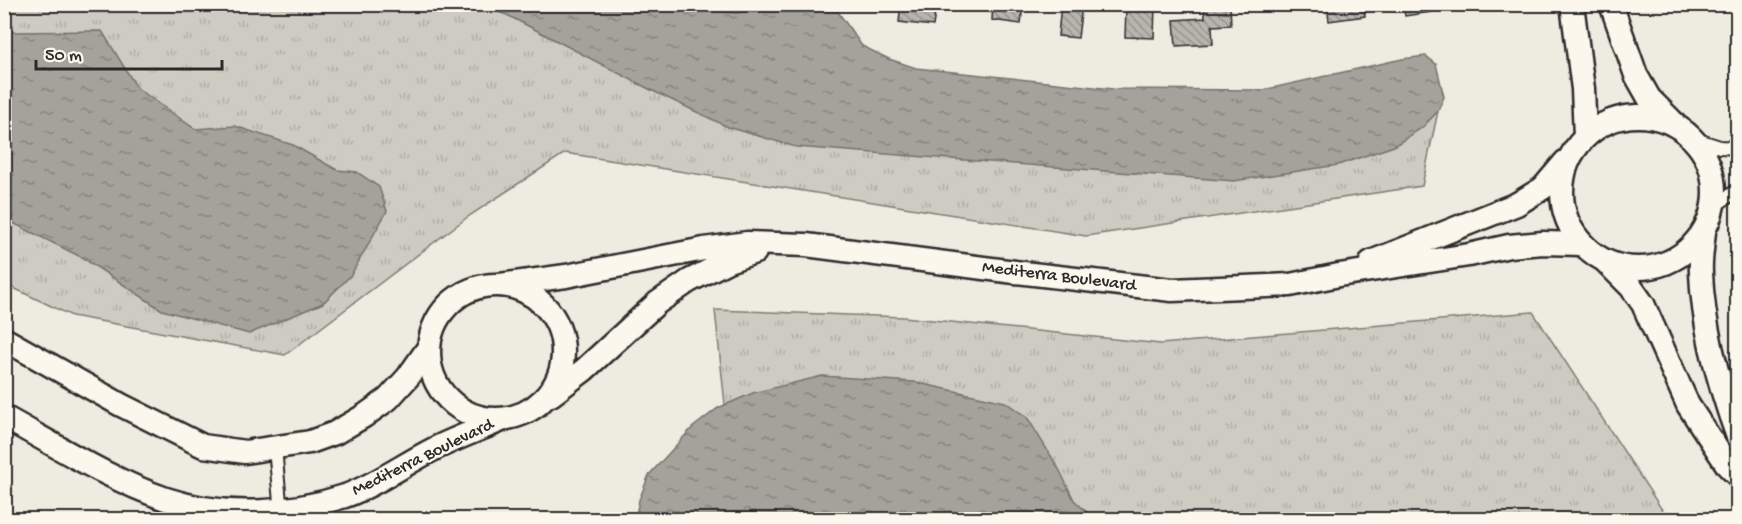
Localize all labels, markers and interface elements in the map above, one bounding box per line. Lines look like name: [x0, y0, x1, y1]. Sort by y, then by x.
scale bar: [36, 33, 222, 71]
text: 50 m: [45, 46, 82, 67]
street label: Mediterra Boulevard: [981, 257, 1139, 297]
street label: Mediterra Boulevard: [349, 414, 499, 501]

